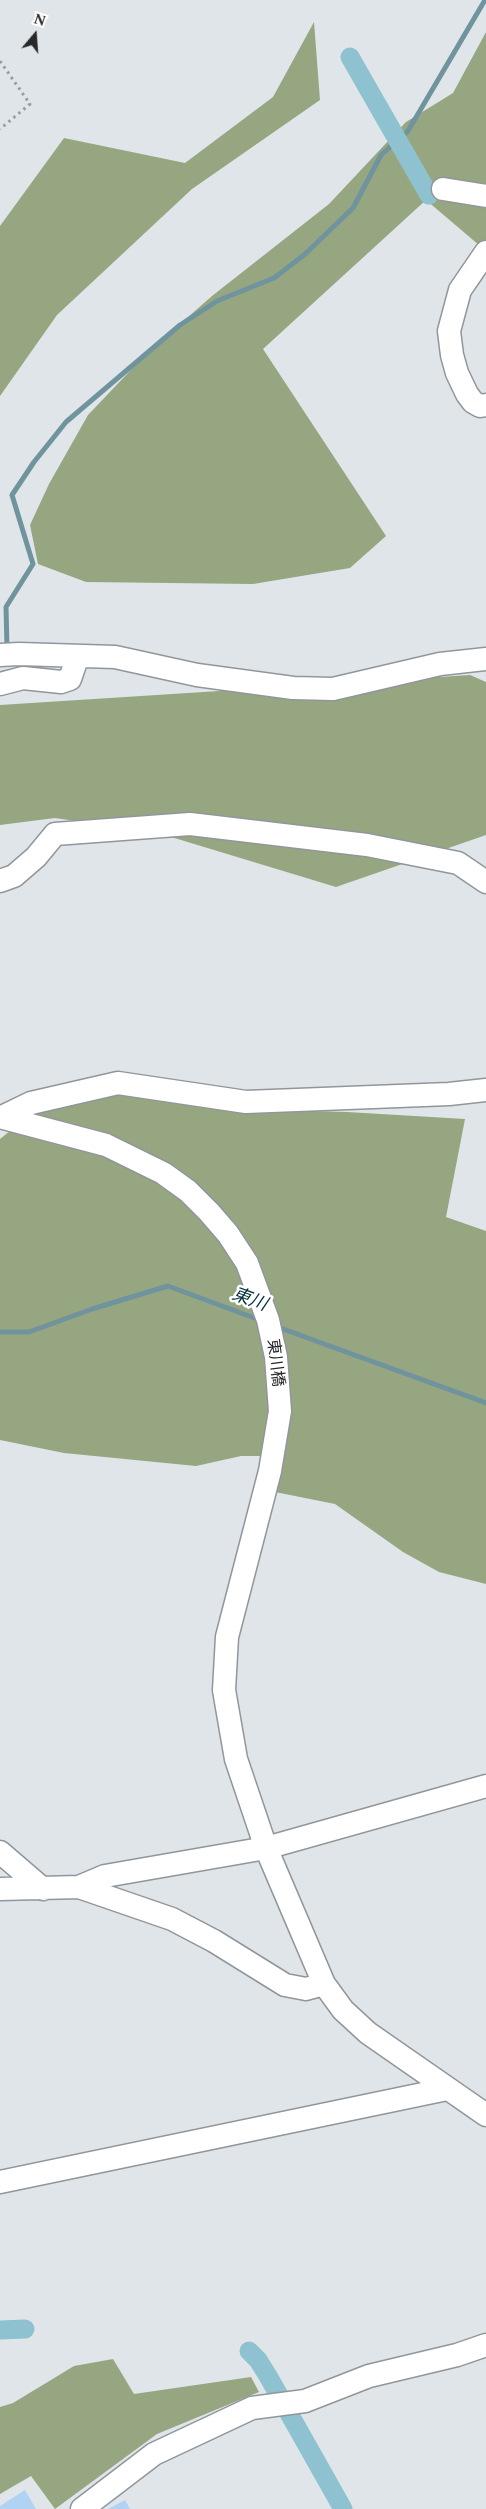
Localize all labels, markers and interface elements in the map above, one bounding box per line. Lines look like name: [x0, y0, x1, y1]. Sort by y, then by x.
text: N: [31, 9, 48, 32]
north arrow: [10, 10, 60, 60]
water label: 東川: [228, 1285, 270, 1317]
street label: 東川橋: [262, 1338, 286, 1388]

